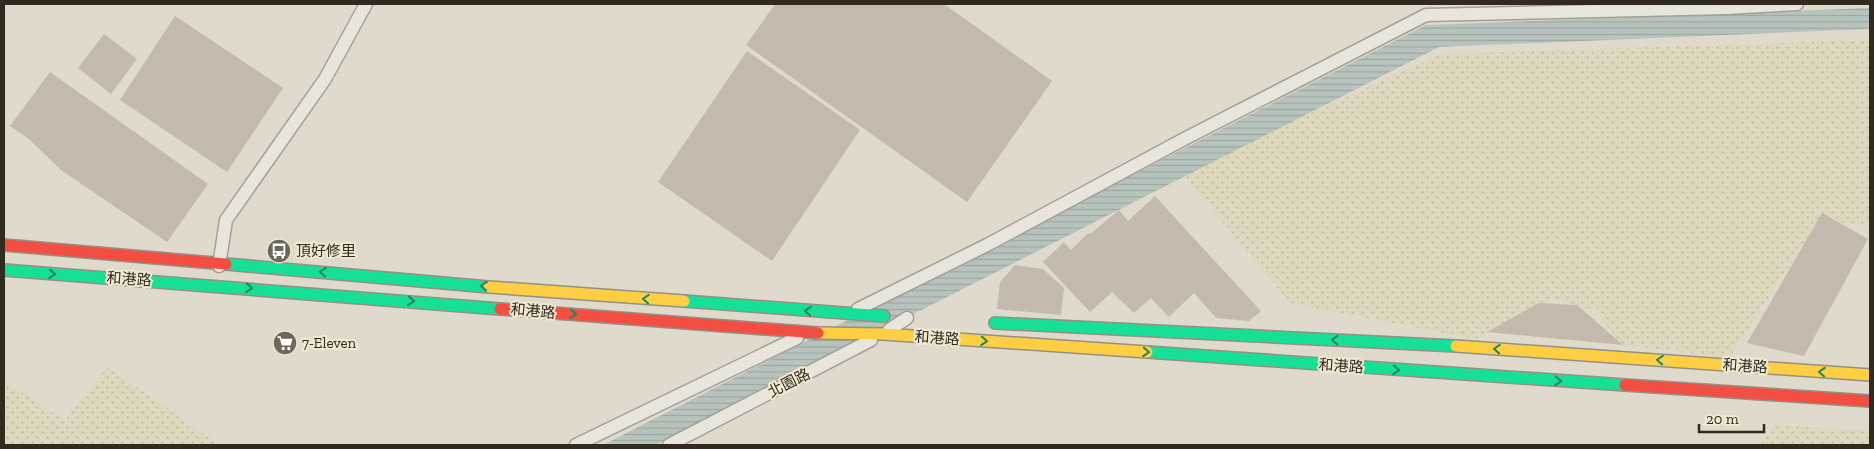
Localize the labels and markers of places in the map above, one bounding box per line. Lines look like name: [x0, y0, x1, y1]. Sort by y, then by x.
bus stop icon: 頂好修里: [266, 238, 292, 264]
place label: 頂好修里: [296, 242, 356, 260]
supermarket icon: 7-Eleven: [272, 330, 298, 356]
place label: 7-Eleven: [302, 334, 357, 352]

